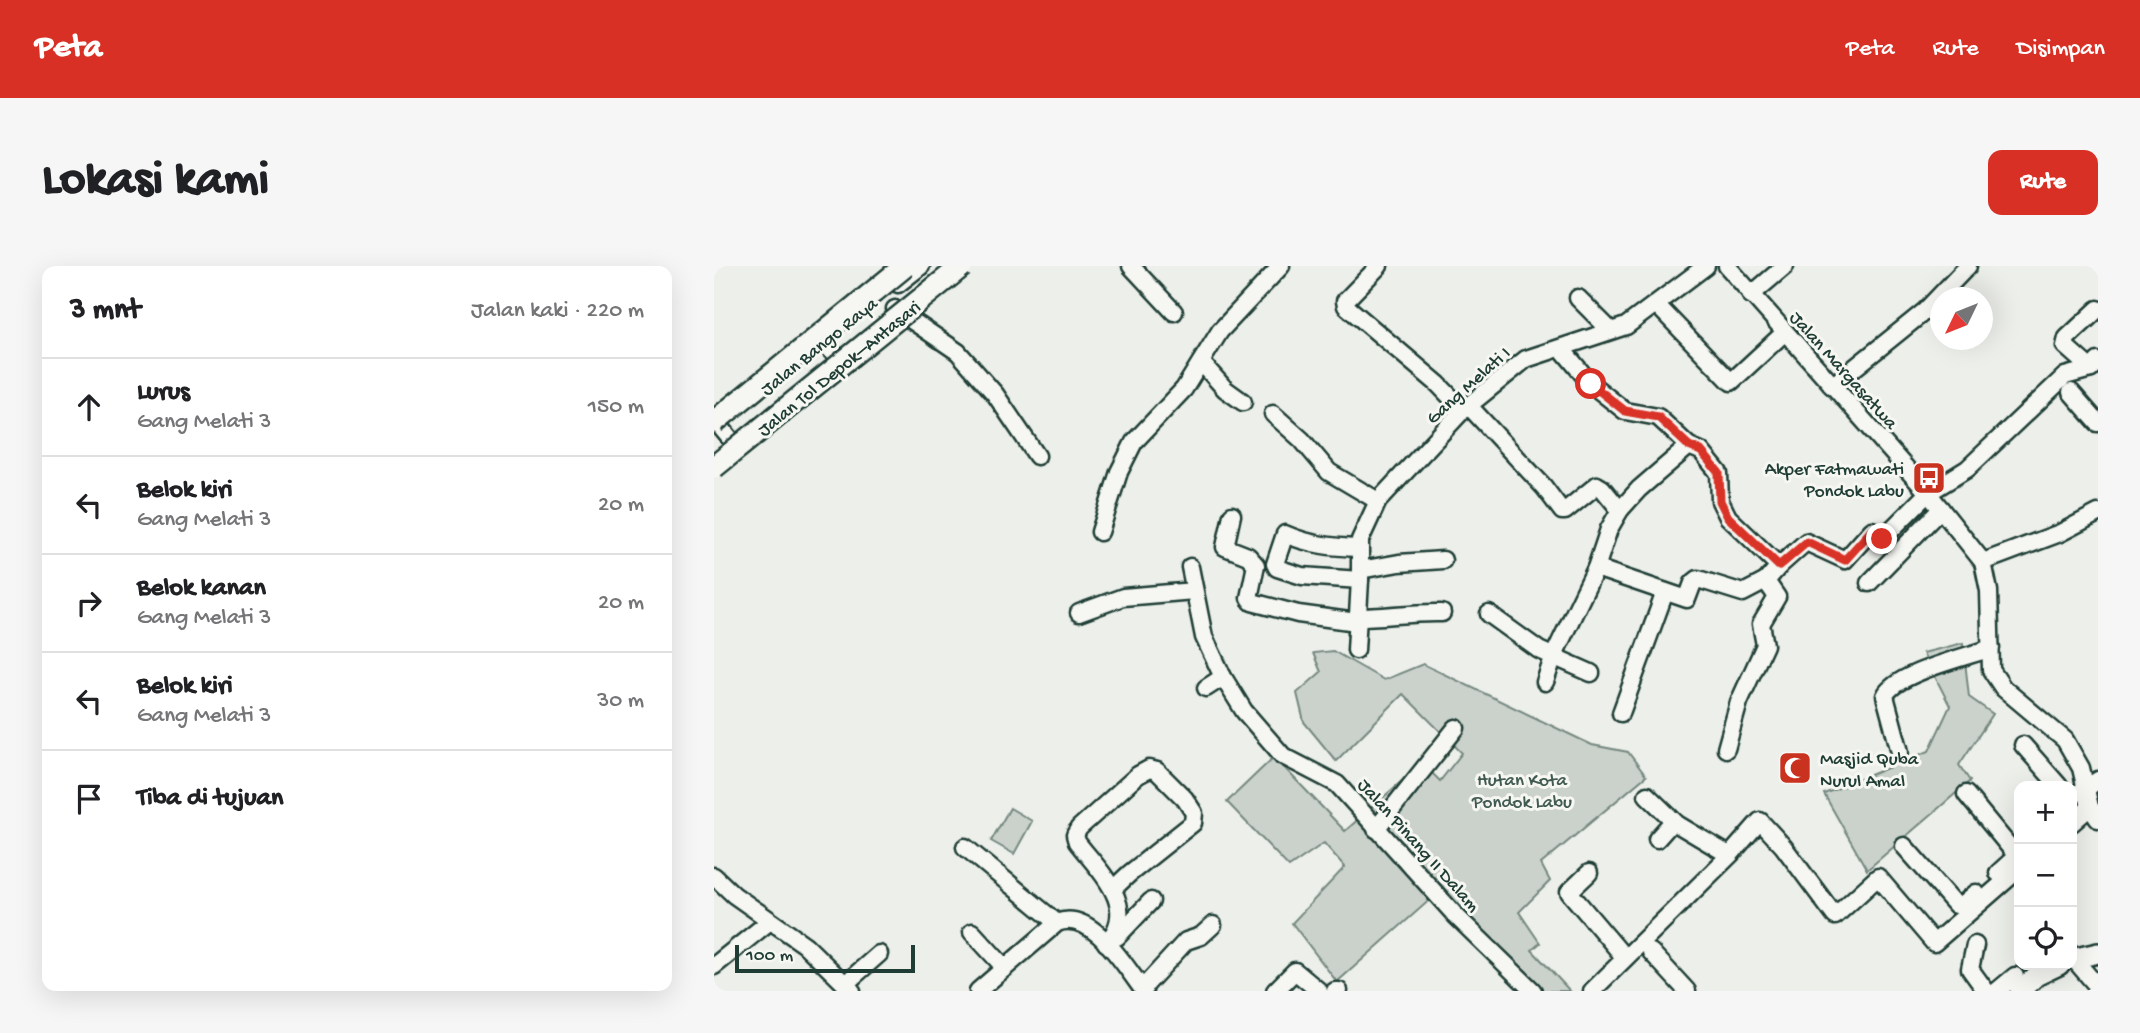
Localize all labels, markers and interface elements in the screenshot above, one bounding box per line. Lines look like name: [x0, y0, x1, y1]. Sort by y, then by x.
text: Peta: [35, 30, 102, 68]
text: Peta: [1846, 35, 1895, 64]
text: Rute: [1933, 35, 1979, 64]
text: Disimpan: [2017, 35, 2105, 64]
button: Rute: [1988, 150, 2098, 215]
text: Lokasi kami: [42, 153, 269, 211]
north arrow: [1930, 287, 1993, 350]
street label: Jalan Bango Raya: [757, 293, 884, 402]
text: 3 mnt: [70, 294, 140, 329]
street label: Jalan Tol Depok–Antasari: [754, 297, 926, 443]
text: Jalan kaki · 220 m: [471, 298, 644, 325]
street label: Jalan Margasatwa: [1783, 307, 1903, 436]
street label: Gang Melati I: [1422, 343, 1516, 430]
route start: [1575, 368, 1606, 399]
text: Lurus: [137, 378, 190, 409]
icon: ahead: [70, 388, 108, 426]
text: 150 m: [588, 394, 644, 421]
text: Gang Melati 3: [137, 409, 271, 436]
place label: Akper Fatmawati Pondok Labu: [1765, 459, 1904, 504]
bus stop icon: Akper Fatmawati Pondok Labu: [1910, 459, 1948, 497]
text: Belok kiri: [137, 476, 233, 507]
icon: left: [70, 486, 108, 524]
text: 20 m: [598, 492, 644, 519]
text: Gang Melati 3: [137, 507, 271, 534]
route end: [1866, 523, 1897, 554]
text: Belok kanan: [137, 574, 266, 605]
icon: right: [70, 584, 108, 622]
text: 20 m: [598, 590, 644, 617]
text: Gang Melati 3: [137, 605, 271, 632]
text: Belok kiri: [137, 672, 233, 703]
icon: left: [70, 682, 108, 720]
text: 30 m: [597, 688, 644, 715]
text: Gang Melati 3: [137, 703, 271, 730]
mosque icon: Masjid Quba Nurul Amal: [1776, 749, 1814, 787]
place label: Masjid Quba Nurul Amal: [1820, 749, 1920, 794]
park label: Hutan Kota Pondok Labu: [1471, 770, 1572, 815]
street label: Jalan Pinang II Dalam: [1351, 775, 1484, 918]
icon: arrive: [70, 780, 108, 818]
map controls: [2014, 781, 2077, 970]
button: +: [2014, 781, 2077, 844]
text: Tiba di tujuan: [137, 784, 283, 815]
button: −: [2014, 844, 2077, 907]
button: locate: [2014, 907, 2077, 970]
scale bar: [735, 942, 915, 974]
text: 100 m: [746, 945, 793, 968]

